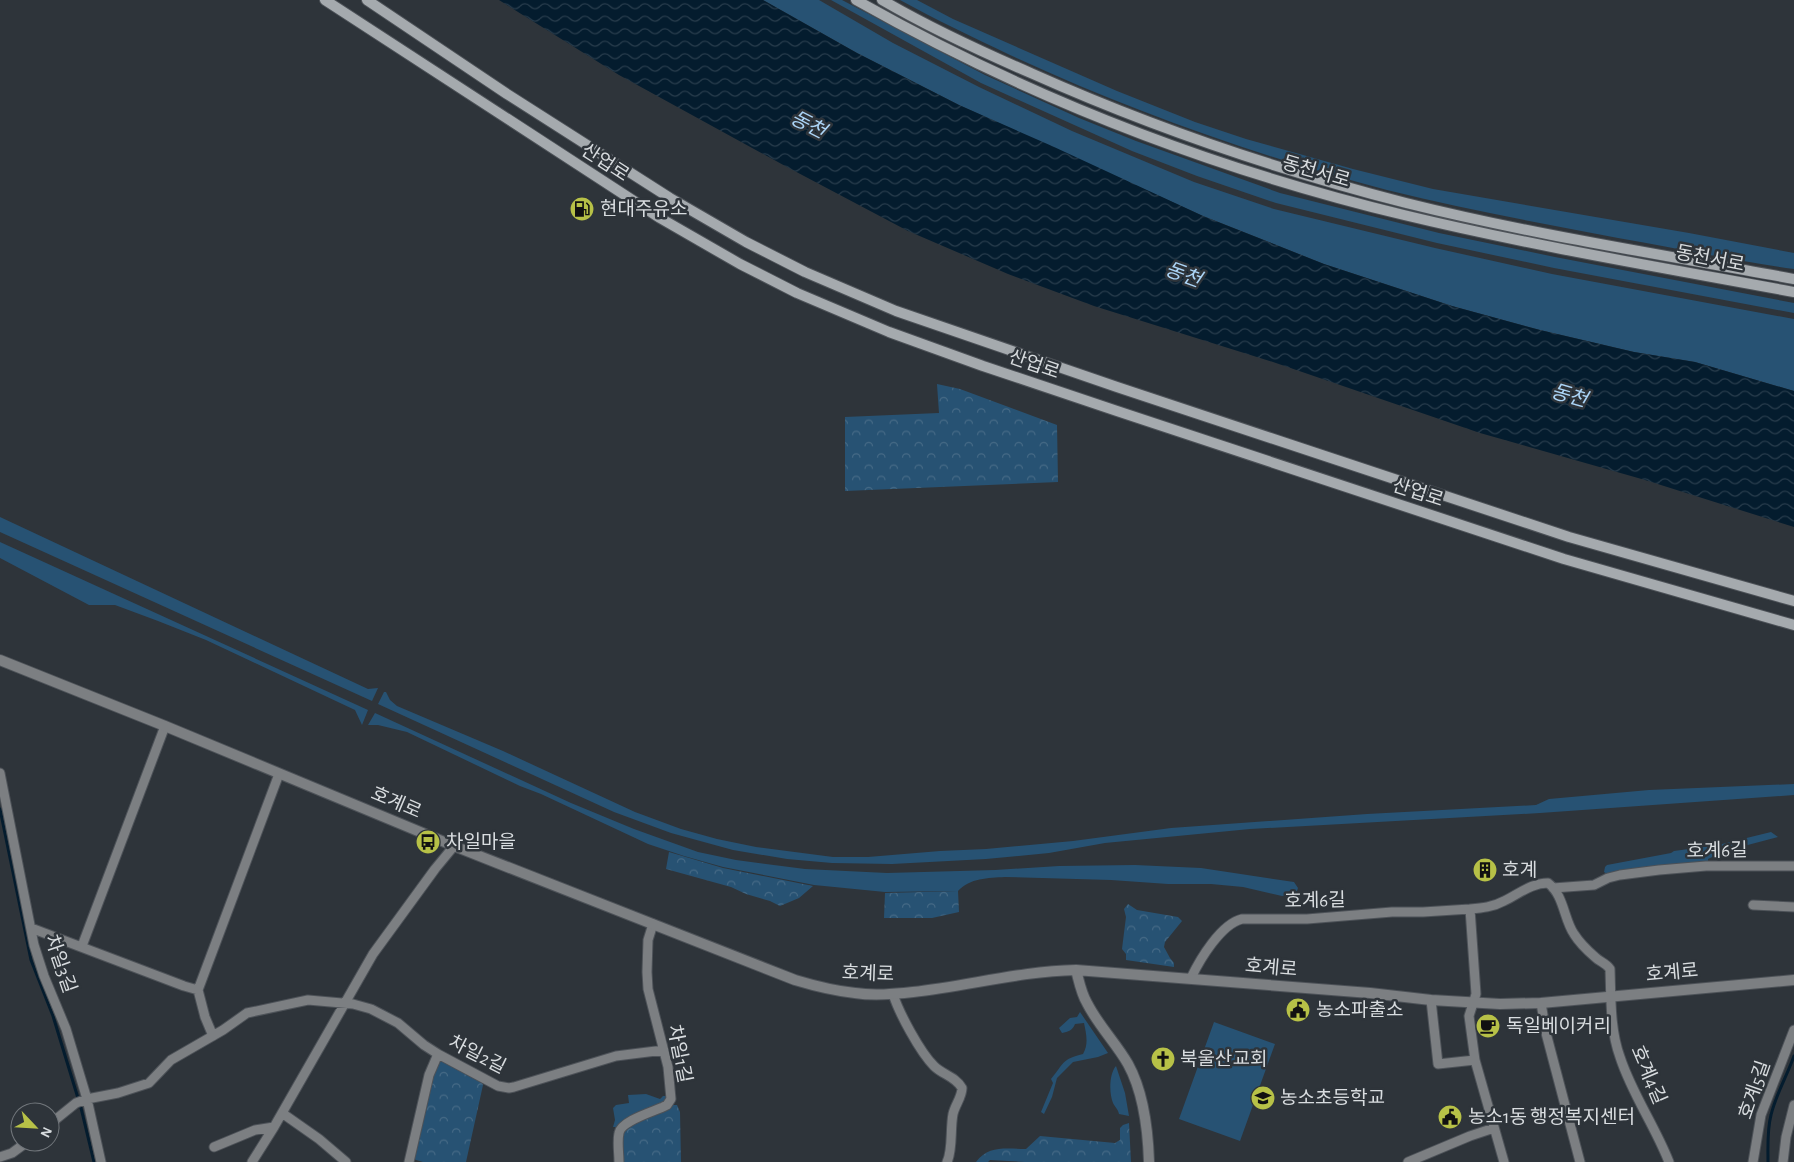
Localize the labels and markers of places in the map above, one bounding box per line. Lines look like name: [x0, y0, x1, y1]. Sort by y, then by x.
fuel station icon: 현대주유소: [569, 196, 595, 222]
place label: 현대주유소: [600, 199, 687, 219]
bus stop icon: 차일마을: [415, 829, 441, 855]
place label: 차일마을: [446, 832, 516, 852]
building icon: 호계: [1472, 857, 1498, 883]
place label: 호계: [1502, 860, 1537, 880]
public building icon: 농소파출소: [1285, 997, 1311, 1023]
place label: 농소파출소: [1316, 1000, 1403, 1020]
cafe icon: 독일베이커리: [1475, 1013, 1501, 1039]
place label: 독일베이커리: [1506, 1016, 1611, 1036]
church icon: 북울산교회: [1150, 1046, 1176, 1072]
place label: 북울산교회: [1180, 1049, 1267, 1069]
school or university icon: 농소초등학교: [1250, 1085, 1276, 1111]
place label: 농소초등학교: [1280, 1088, 1385, 1108]
public building icon: 농소1동 행정복지센터: [1437, 1104, 1463, 1130]
place label: 농소1동 행정복지센터: [1468, 1107, 1635, 1127]

